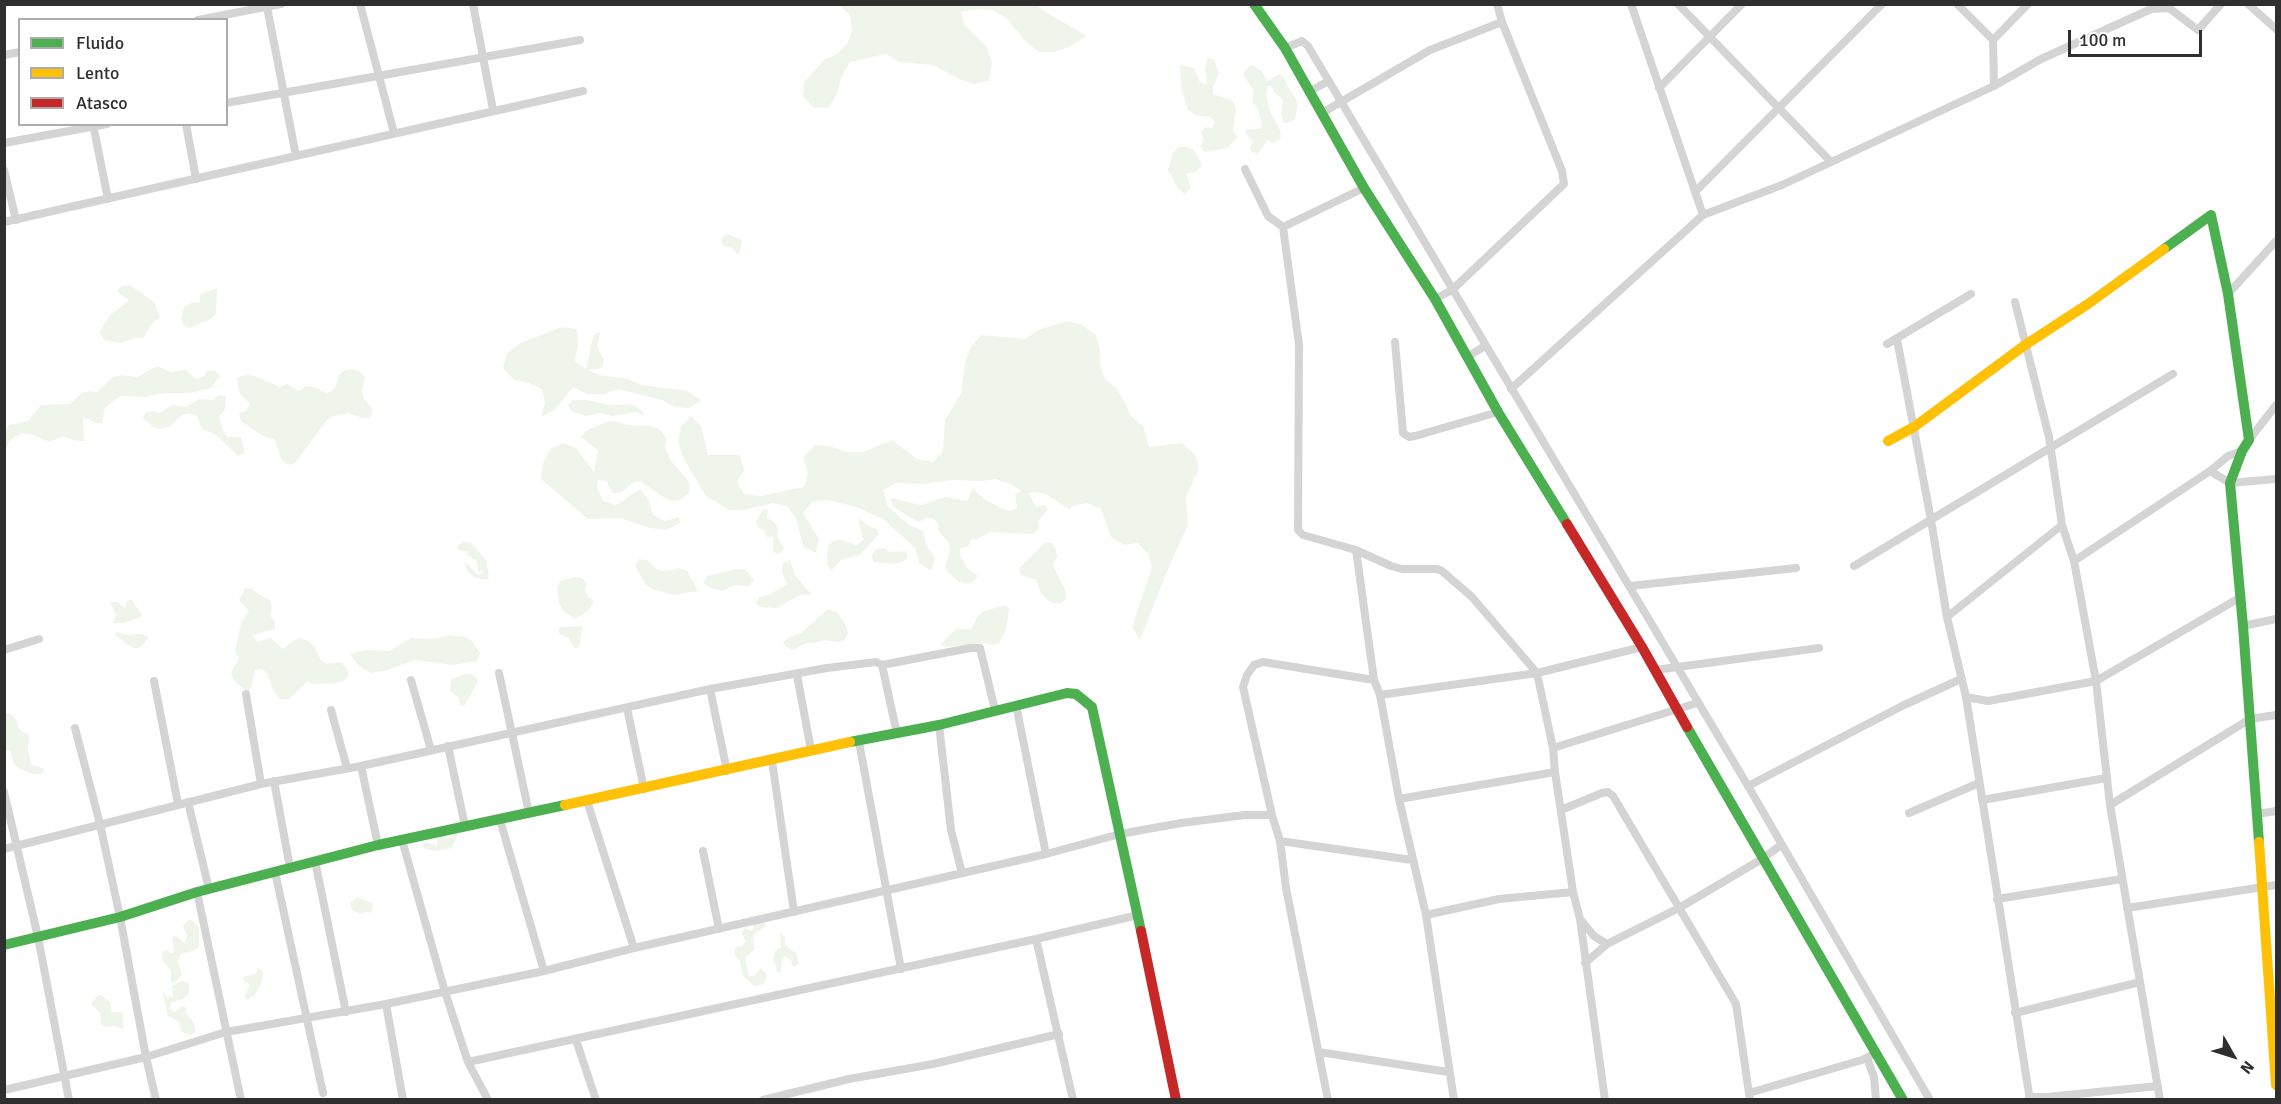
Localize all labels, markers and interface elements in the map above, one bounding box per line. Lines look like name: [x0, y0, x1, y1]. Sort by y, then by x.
legend: [18, 18, 228, 126]
scale bar: [2071, 18, 2204, 56]
text: 100 m: [2079, 29, 2126, 51]
text: Fluido: [76, 32, 124, 54]
text: Lento: [76, 62, 119, 84]
text: Atasco: [76, 92, 128, 114]
north arrow: [2203, 1026, 2263, 1086]
text: N: [2236, 1057, 2258, 1078]

